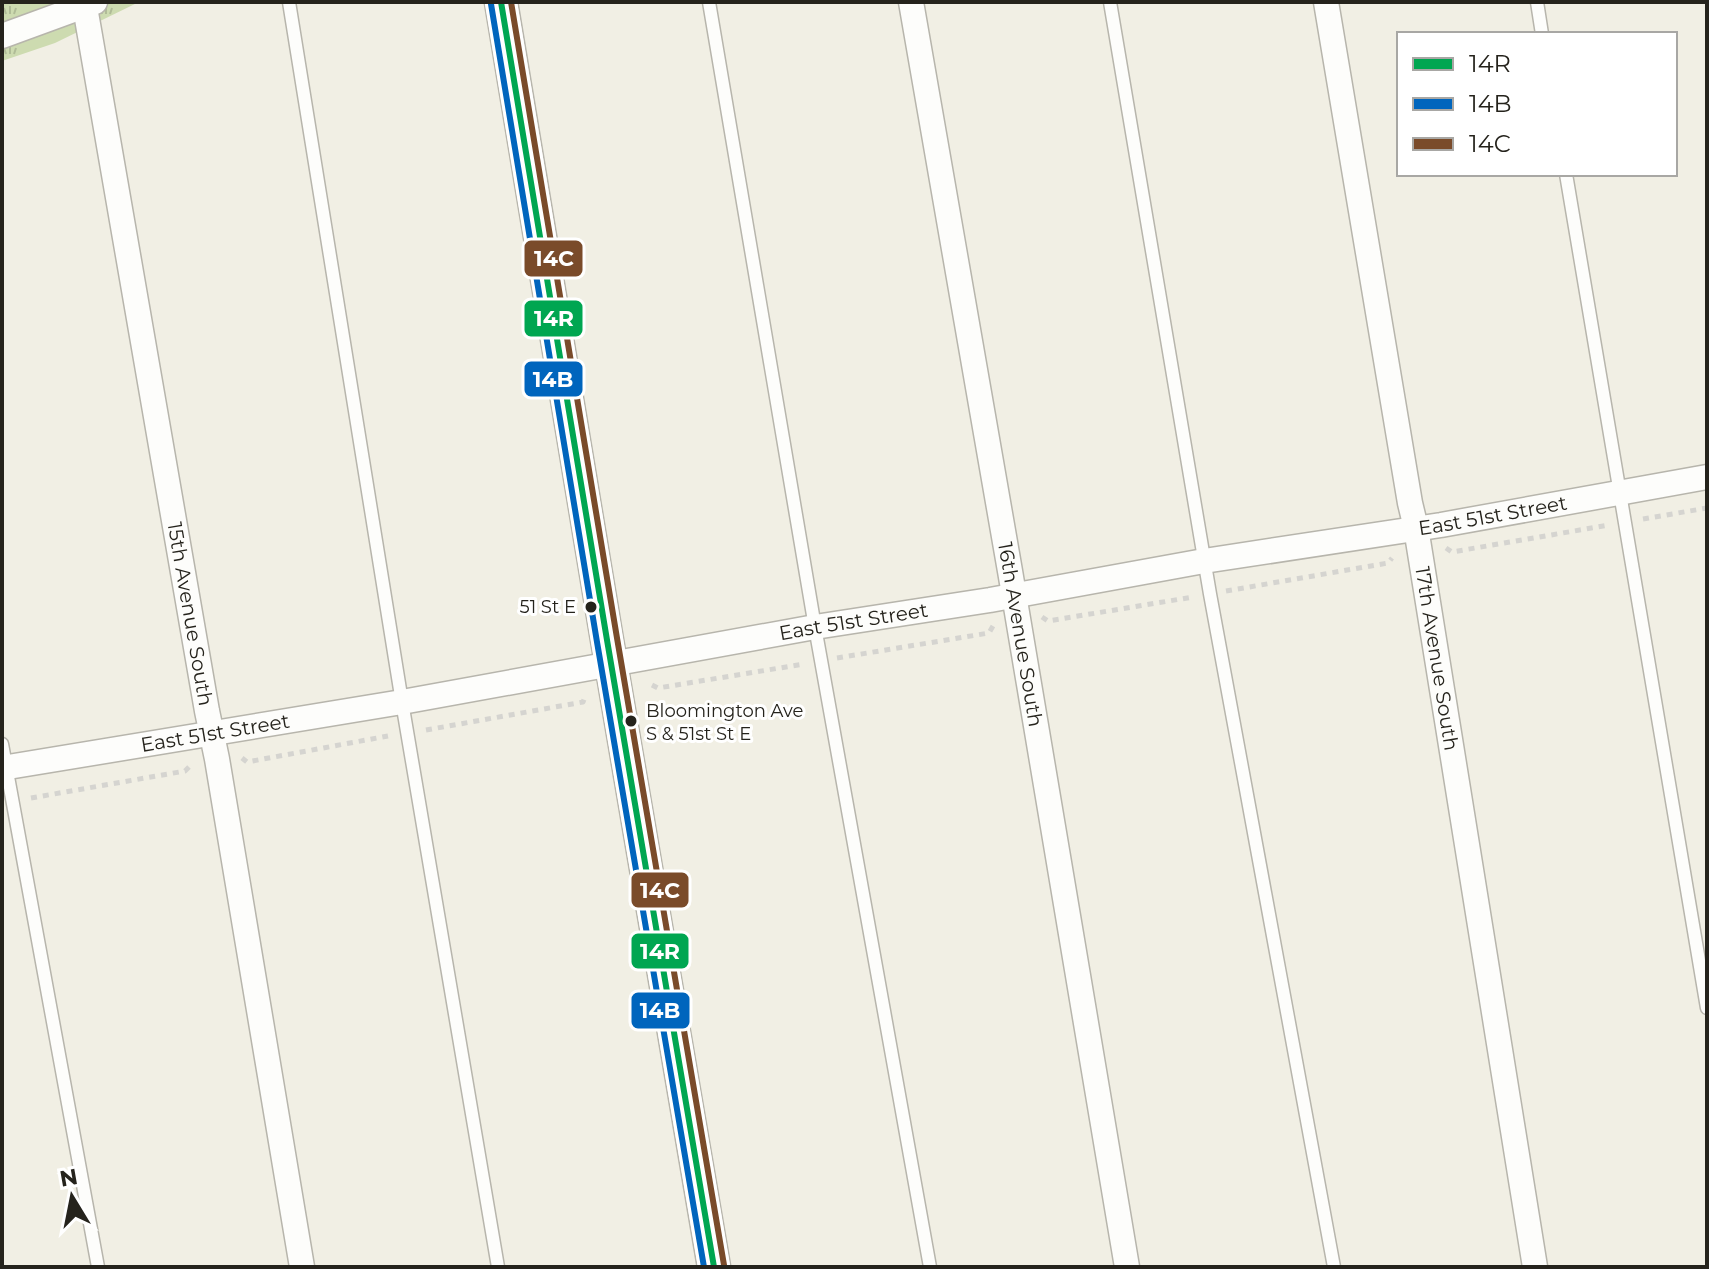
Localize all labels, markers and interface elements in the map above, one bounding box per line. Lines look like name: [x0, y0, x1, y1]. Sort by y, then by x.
legend: [1397, 32, 1677, 176]
text: 14R: [1469, 49, 1511, 78]
text: 14B: [1469, 89, 1512, 118]
text: 14C: [1469, 129, 1511, 158]
line badge: 14C: [523, 239, 584, 278]
text: 14C: [534, 245, 574, 272]
line badge: 14R: [523, 299, 584, 338]
text: 14R: [534, 305, 574, 332]
line badge: 14B: [523, 360, 584, 398]
text: 14B: [533, 366, 573, 393]
street label: East 51st Street: [1417, 491, 1569, 540]
street label: 15th Avenue South: [162, 520, 218, 708]
street label: 16th Avenue South: [993, 540, 1048, 729]
street label: 17th Avenue South: [1410, 565, 1464, 753]
place label: 51 St E: [519, 596, 576, 618]
street label: East 51st Street: [777, 598, 930, 645]
marker: 51 St E: [583, 599, 599, 615]
place label: Bloomington Ave S & 51st St E: [646, 700, 803, 745]
street label: East 51st Street: [139, 709, 291, 757]
marker: Bloomington Ave S & 51st St E: [623, 713, 639, 729]
line badge: 14C: [630, 871, 690, 909]
text: 14C: [640, 877, 680, 904]
line badge: 14R: [630, 932, 690, 970]
text: 14R: [640, 938, 680, 965]
line badge: 14B: [630, 991, 691, 1030]
text: 14B: [640, 997, 680, 1024]
north arrow: [32, 1157, 112, 1237]
text: N: [58, 1163, 80, 1193]

